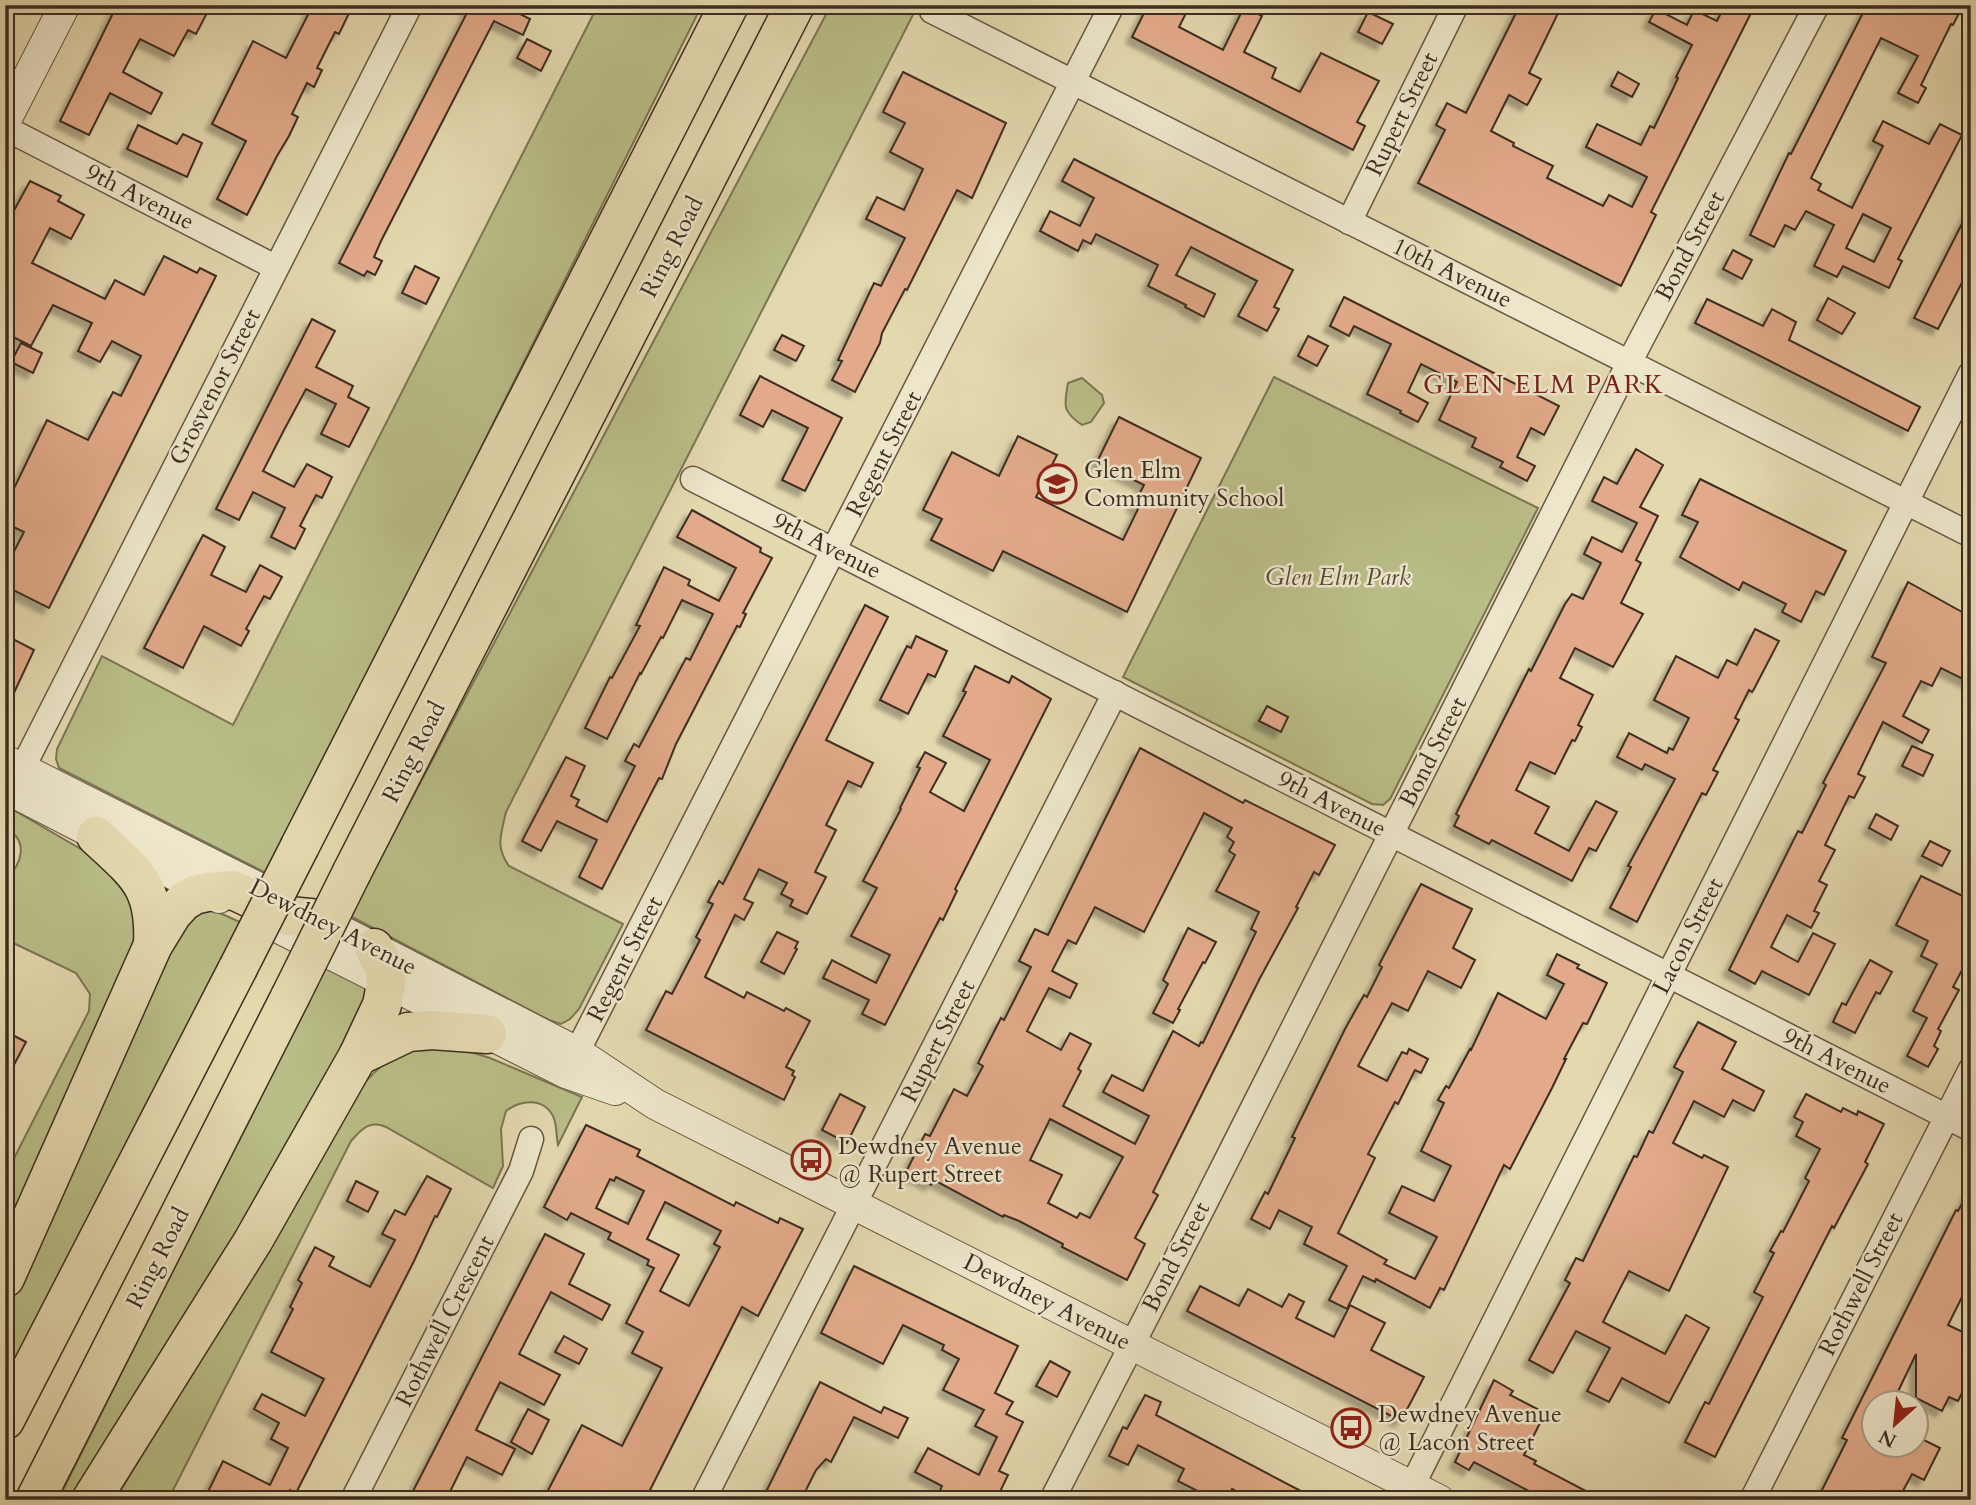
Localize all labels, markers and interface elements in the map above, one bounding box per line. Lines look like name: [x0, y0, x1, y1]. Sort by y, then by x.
street label: Rupert Street: [1358, 46, 1446, 181]
street label: 9th Avenue: [80, 156, 200, 238]
street label: Bond Street: [1647, 185, 1733, 307]
street label: Ring Road: [632, 190, 712, 303]
street label: 10th Avenue: [1387, 230, 1517, 316]
street label: Grosvenor Street: [161, 303, 269, 471]
district label: GLEN ELM PARK: [1423, 367, 1665, 402]
street label: Regent Street: [838, 385, 930, 523]
place label: Glen Elm Community School: [1084, 454, 1284, 515]
school or university icon: Glen Elm Community School: [1036, 463, 1078, 505]
street label: 9th Avenue: [767, 505, 887, 587]
park label: Glen Elm Park: [1265, 561, 1411, 594]
street label: Bond Street: [1391, 691, 1475, 813]
street label: Ring Road: [374, 695, 454, 808]
street label: 9th Avenue: [1272, 763, 1392, 845]
street label: Dewdney Avenue: [244, 871, 422, 983]
street label: Lacon Street: [1645, 872, 1732, 1000]
street label: Regent Street: [579, 890, 671, 1028]
street label: Rupert Street: [893, 973, 983, 1108]
street label: 9th Avenue: [1777, 1020, 1897, 1102]
place label: Dewdney Avenue @ Rupert Street: [838, 1130, 1022, 1191]
bus stop icon: Dewdney Avenue @ Rupert Street: [790, 1139, 832, 1181]
street label: Bond Street: [1134, 1196, 1218, 1318]
street label: Ring Road: [118, 1201, 198, 1314]
street label: Rothwell Street: [1811, 1206, 1912, 1361]
street label: Rothwell Crescent: [388, 1229, 503, 1412]
street label: Dewdney Avenue: [958, 1246, 1136, 1358]
north arrow: [1860, 1390, 1930, 1460]
place label: Dewdney Avenue @ Lacon Street: [1378, 1398, 1562, 1459]
bus stop icon: Dewdney Avenue @ Lacon Street: [1330, 1407, 1372, 1449]
text: N: [1874, 1423, 1901, 1454]

